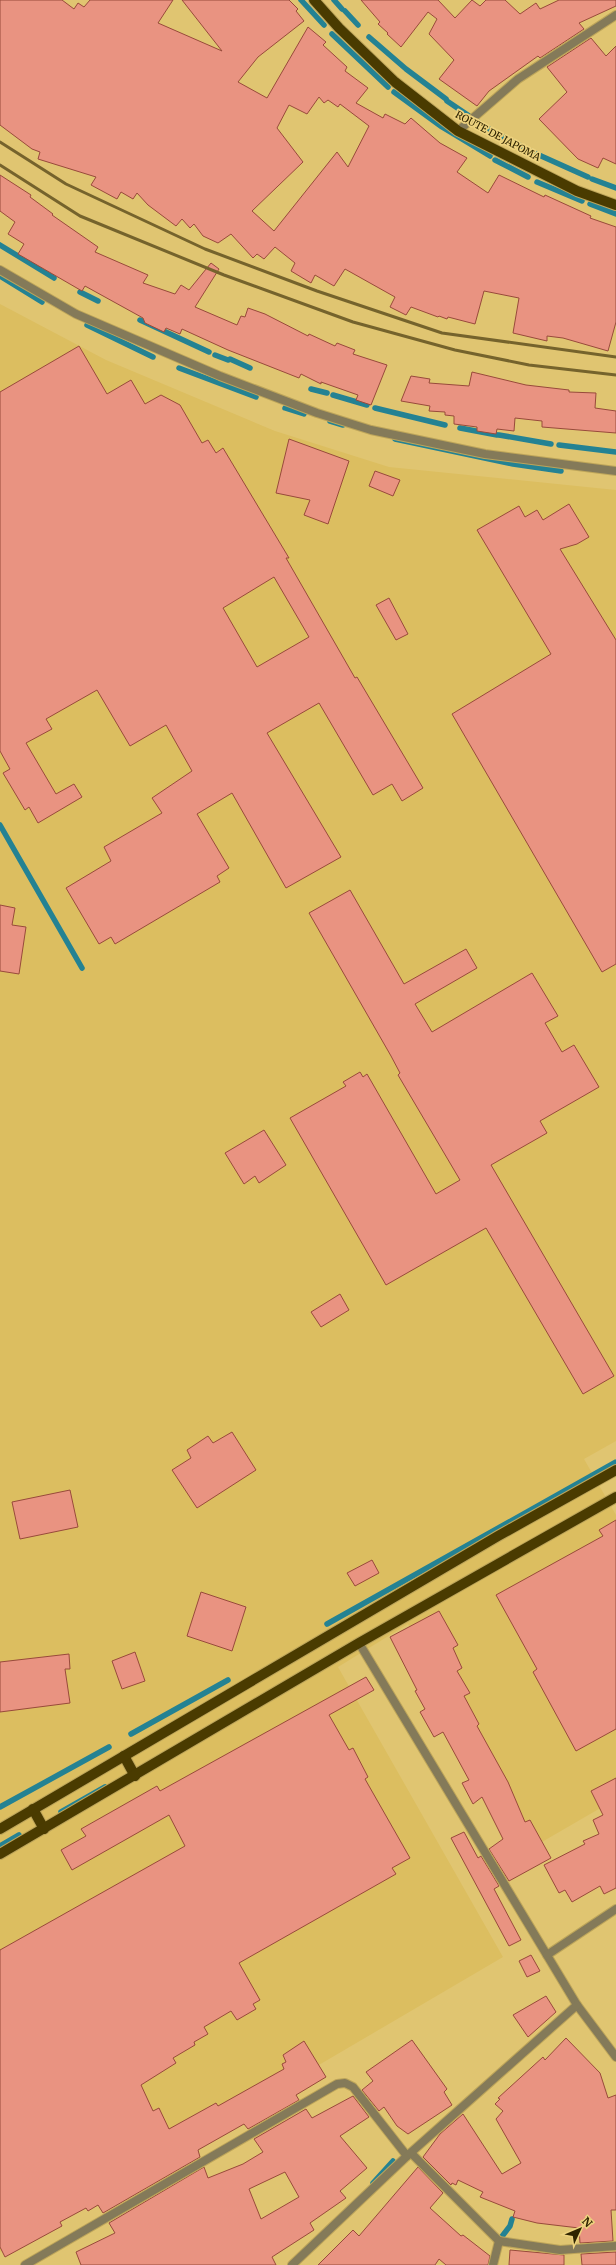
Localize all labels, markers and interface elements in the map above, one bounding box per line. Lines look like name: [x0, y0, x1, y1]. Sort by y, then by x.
street label: ROUTE DE JAPOMA: [453, 108, 544, 164]
north arrow: [560, 2209, 600, 2249]
text: N: [579, 2214, 595, 2230]

